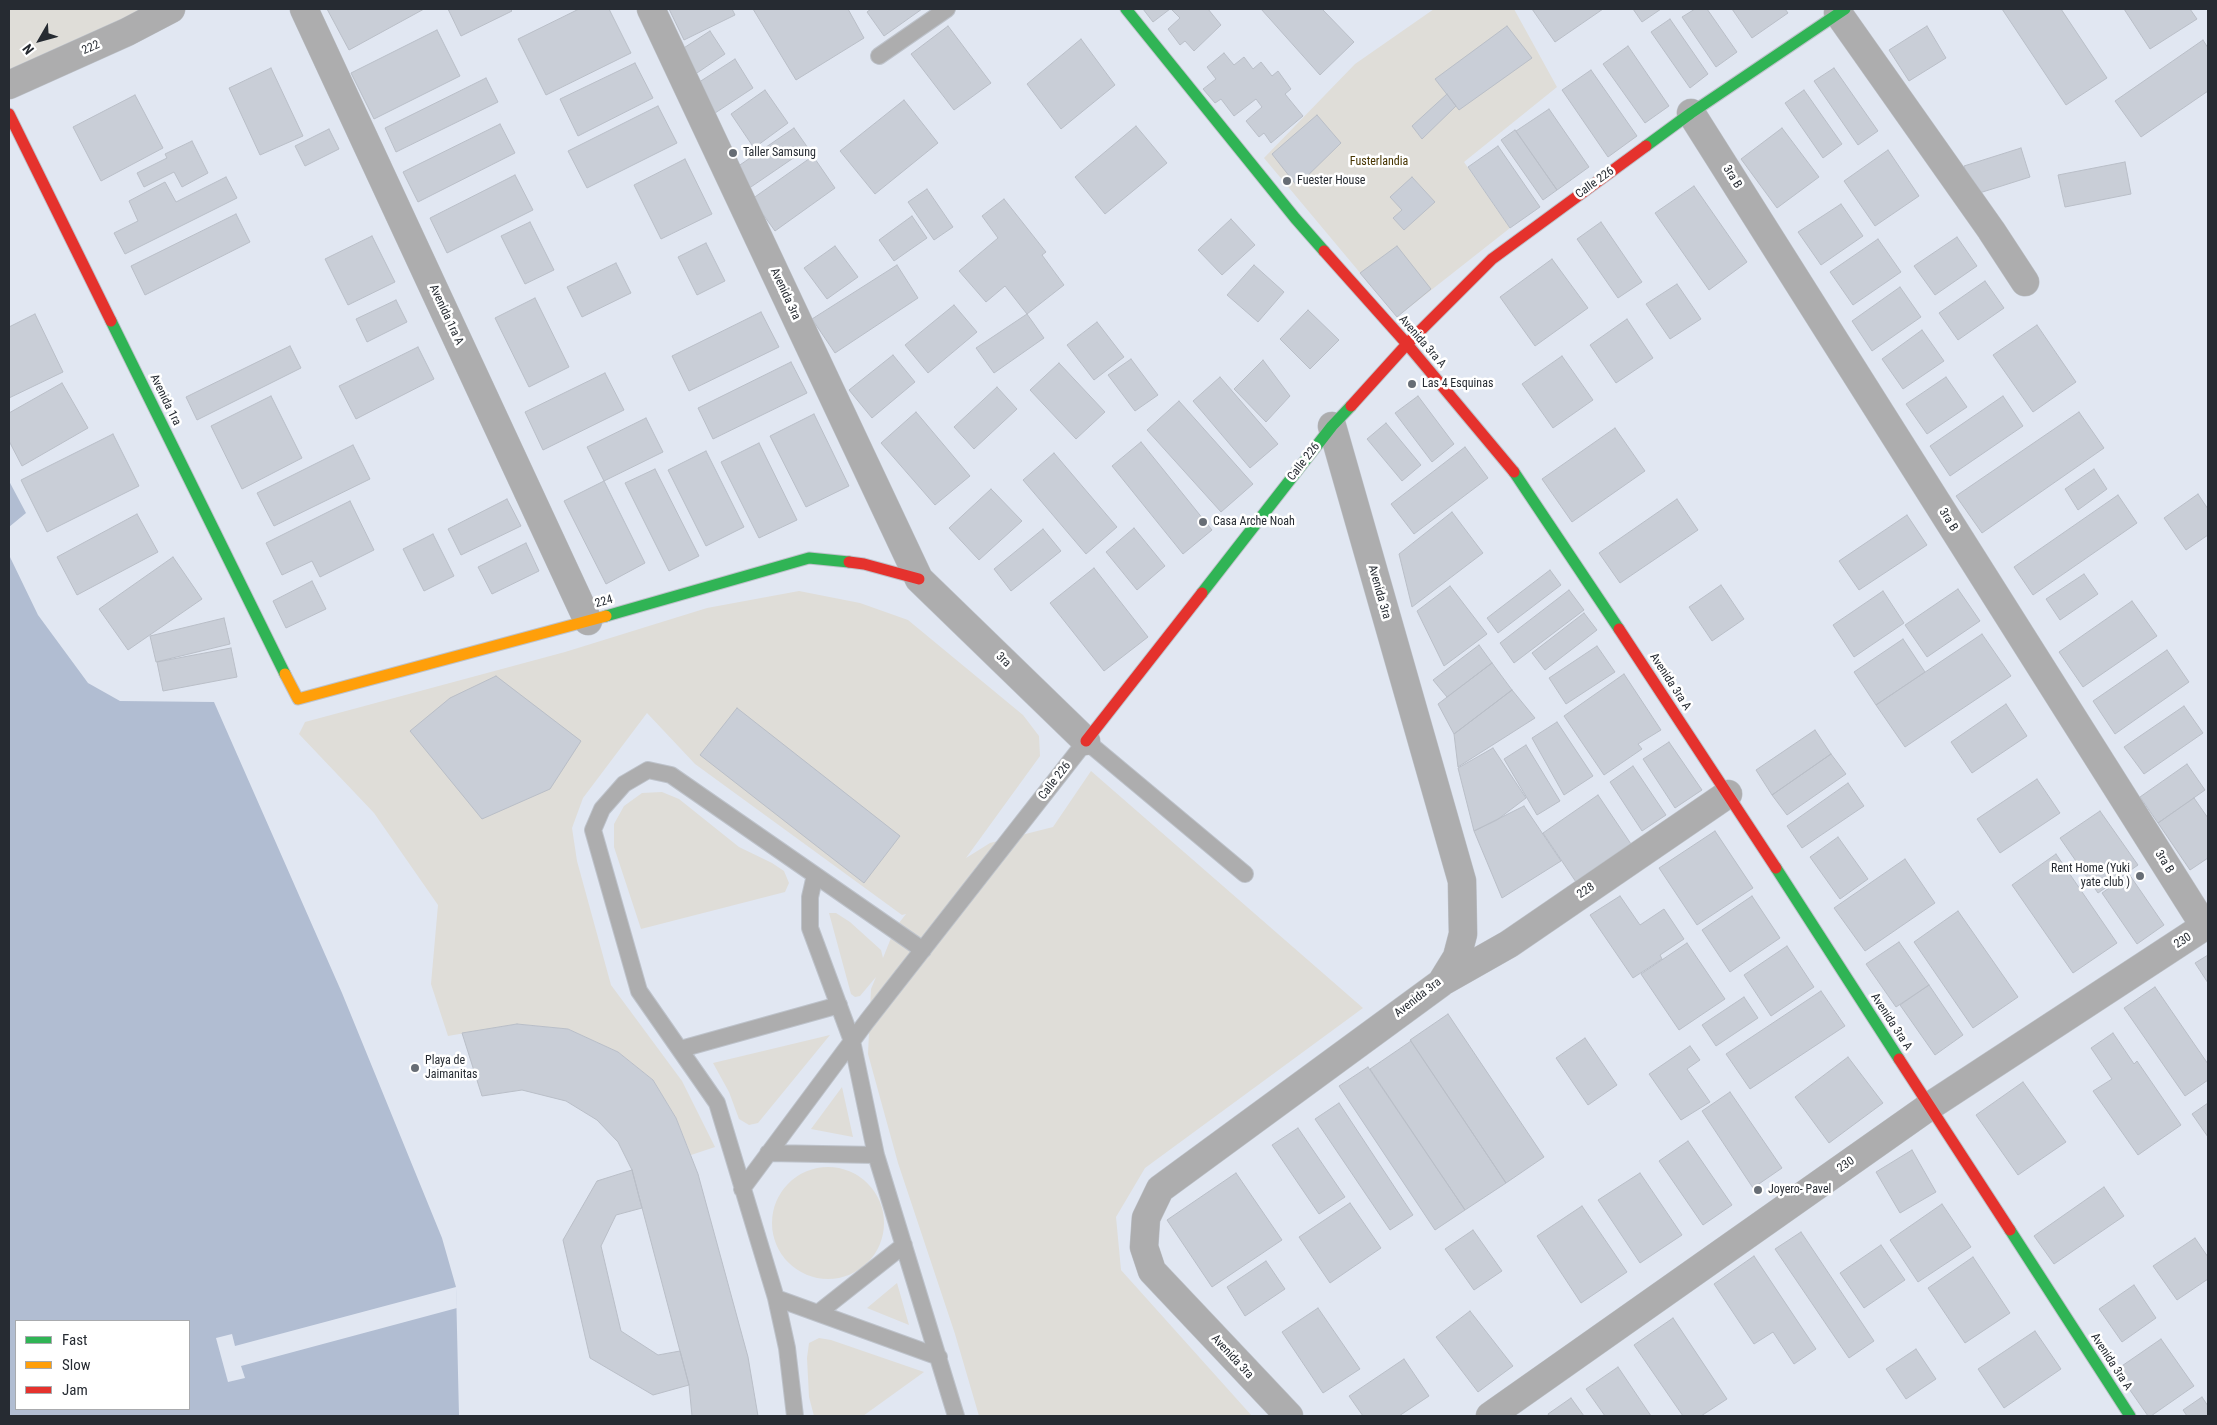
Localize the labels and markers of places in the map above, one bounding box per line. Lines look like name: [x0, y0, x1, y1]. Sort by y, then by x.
place label: Taller Samsung: [743, 146, 816, 160]
marker: Taller Samsung: [727, 147, 739, 159]
place label: Fuester House: [1297, 174, 1365, 188]
marker: Fuester House: [1281, 175, 1293, 187]
place label: Las 4 Esquinas: [1422, 377, 1493, 391]
marker: Las 4 Esquinas: [1406, 378, 1418, 390]
place label: Casa Arche Noah: [1213, 515, 1295, 529]
marker: Casa Arche Noah: [1197, 516, 1209, 528]
place label: Rent Home (Yuki yate club ): [2051, 862, 2130, 890]
marker: Rent Home (Yuki yate club ): [2134, 870, 2146, 882]
place label: Playa de Jaimanitas: [425, 1054, 477, 1082]
marker: Playa de Jaimanitas: [409, 1062, 421, 1074]
place label: Joyero- Pavel: [1768, 1183, 1831, 1197]
marker: Joyero- Pavel: [1752, 1184, 1764, 1196]

